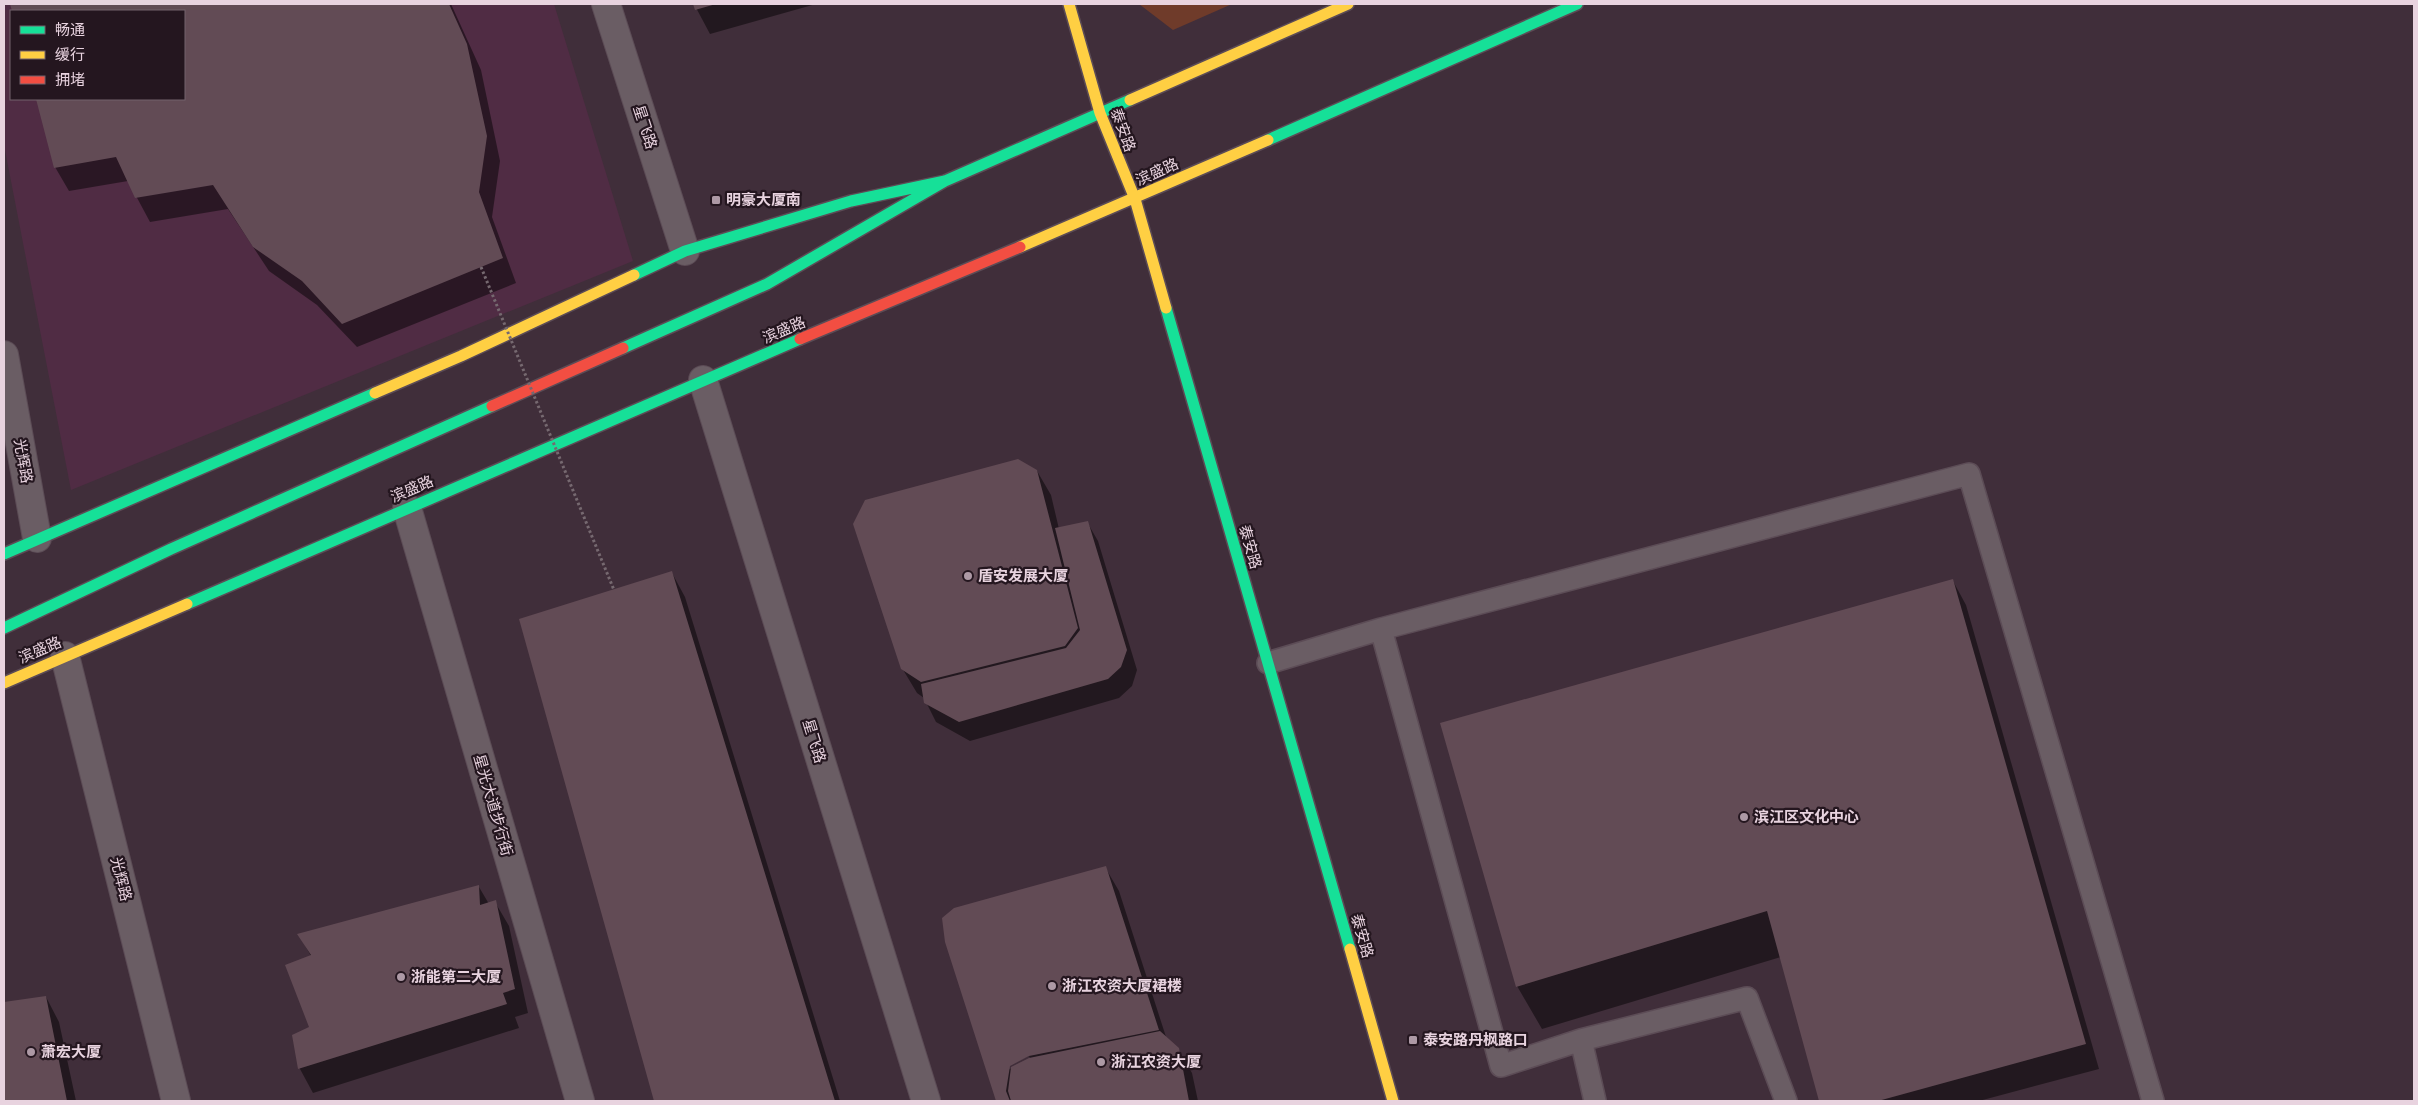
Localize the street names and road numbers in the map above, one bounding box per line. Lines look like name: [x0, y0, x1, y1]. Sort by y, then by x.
street label: 星飞路: [629, 103, 661, 151]
street label: 泰安路: [1107, 106, 1139, 154]
street label: 滨盛路: [1133, 155, 1181, 189]
street label: 滨盛路: [760, 313, 808, 347]
street label: 光辉路: [10, 437, 36, 485]
street label: 滨盛路: [388, 472, 436, 506]
street label: 泰安路: [1235, 523, 1265, 571]
street label: 滨盛路: [16, 633, 64, 667]
street label: 星飞路: [799, 717, 829, 765]
street label: 星光大道步行街: [470, 752, 516, 858]
street label: 光辉路: [107, 855, 135, 903]
street label: 泰安路: [1347, 912, 1377, 960]

